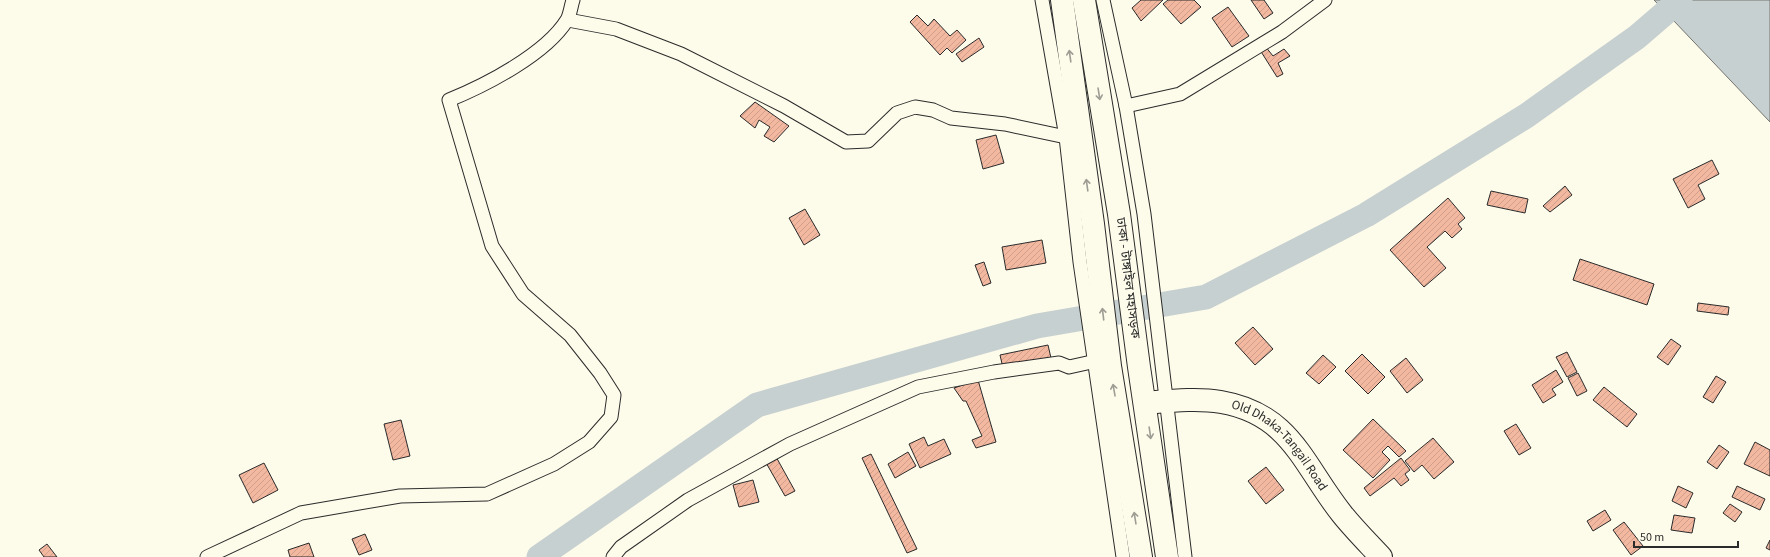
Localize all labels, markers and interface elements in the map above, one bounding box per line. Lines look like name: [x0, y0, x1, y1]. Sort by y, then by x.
one-way arrow: [1066, 50, 1073, 63]
one-way arrow: [1095, 87, 1103, 100]
one-way arrow: [1083, 179, 1091, 192]
street label: ঢাকা - টাঙ্গাইল মহাসড়ক: [1112, 215, 1144, 340]
one-way arrow: [1100, 308, 1107, 321]
one-way arrow: [1109, 384, 1117, 397]
street label: Old Dhaka-Tangail Road: [1229, 396, 1332, 494]
one-way arrow: [1146, 426, 1153, 439]
one-way arrow: [1131, 512, 1139, 525]
scale bar: [1634, 523, 1738, 549]
text: 50 m: [1640, 529, 1664, 546]

